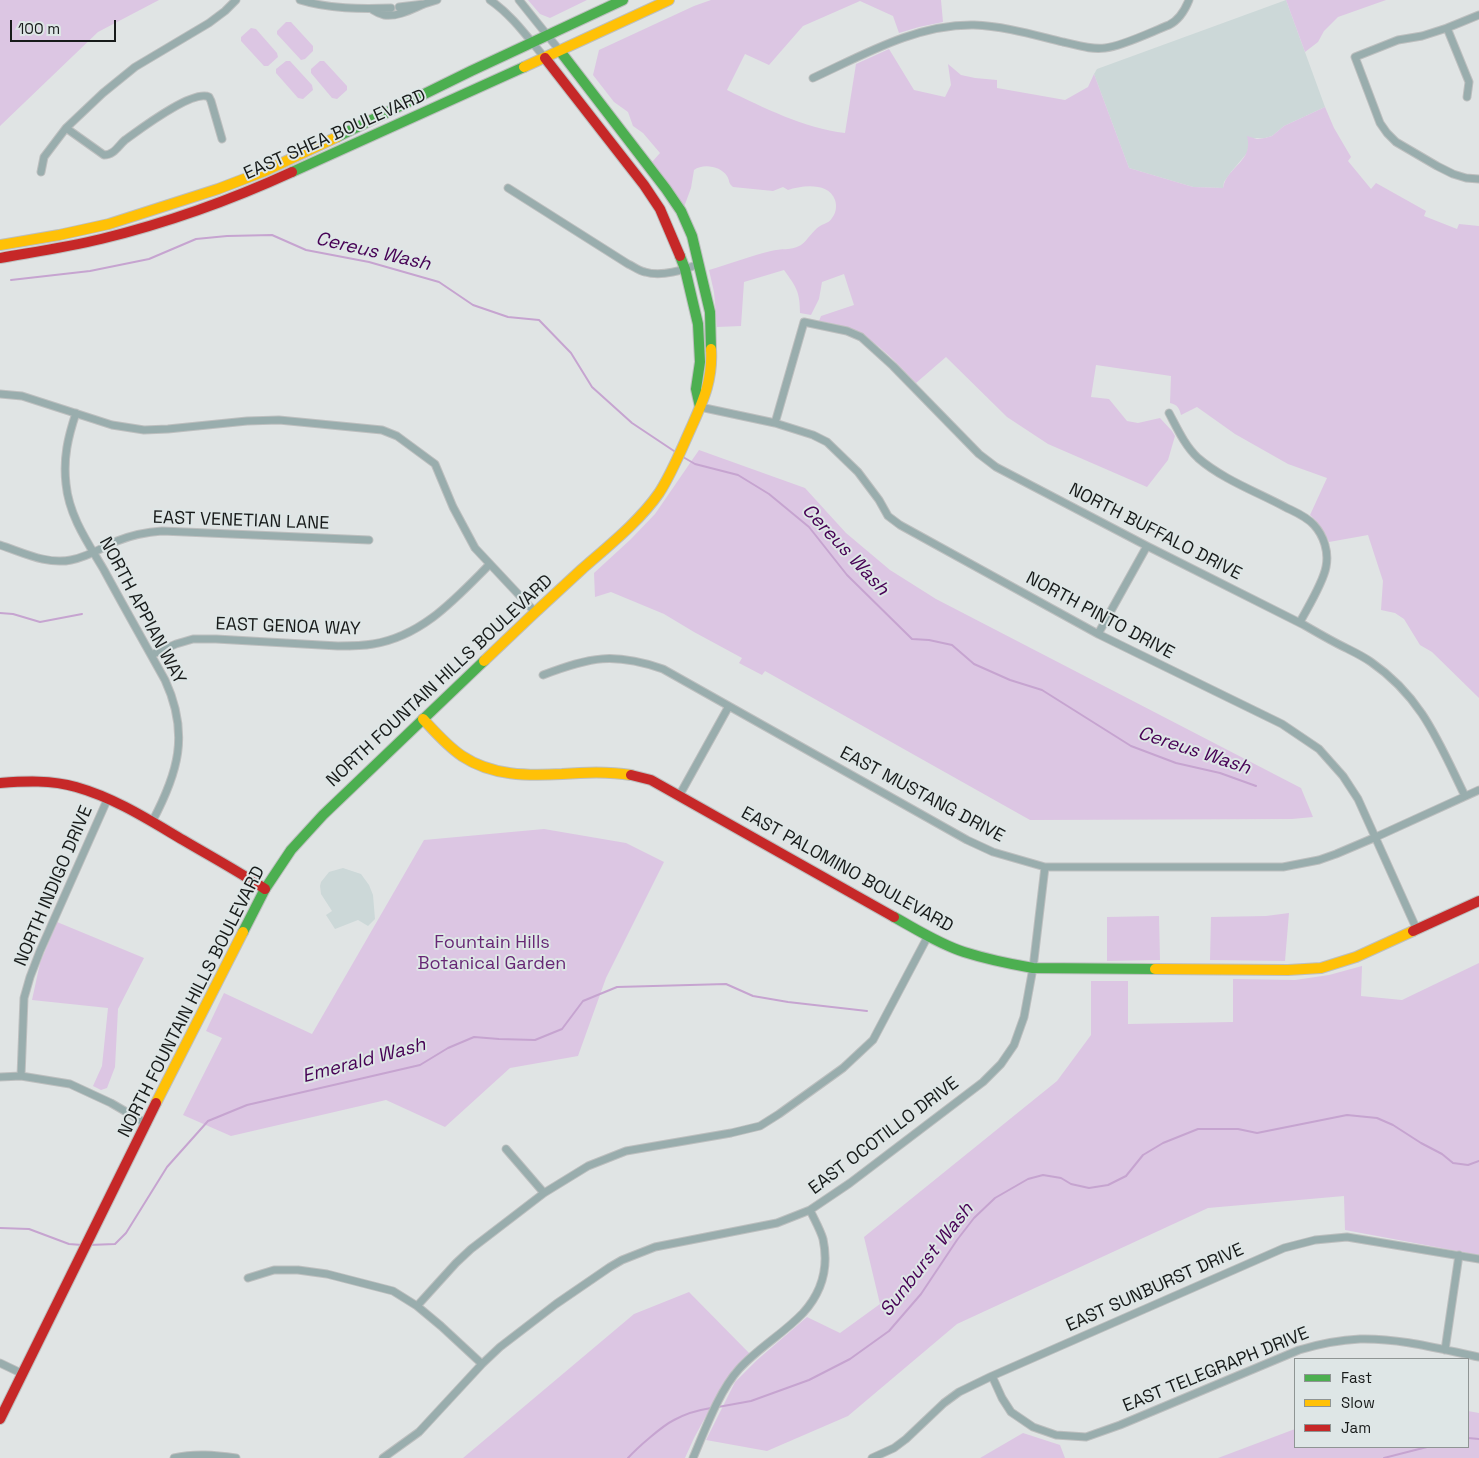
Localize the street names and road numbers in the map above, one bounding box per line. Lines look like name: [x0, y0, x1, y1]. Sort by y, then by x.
street label: EAST SHEA BOULEVARD: [241, 85, 429, 185]
street label: NORTH BUFFALO DRIVE: [1065, 479, 1245, 585]
street label: EAST VENETIAN LANE: [152, 507, 330, 535]
street label: NORTH APPIAN WAY: [94, 534, 190, 688]
street label: NORTH PINTO DRIVE: [1022, 568, 1178, 664]
street label: NORTH FOUNTAIN HILLS BOULEVARD: [322, 570, 558, 792]
street label: EAST GENOA WAY: [215, 614, 361, 640]
street label: EAST MUSTANG DRIVE: [836, 742, 1008, 848]
street label: NORTH INDIGO DRIVE: [10, 802, 98, 970]
street label: EAST PALOMINO BOULEVARD: [737, 803, 957, 937]
street label: NORTH FOUNTAIN HILLS BOULEVARD: [114, 863, 270, 1141]
street label: EAST OCOTILLO DRIVE: [805, 1073, 963, 1199]
street label: EAST SUNBURST DRIVE: [1063, 1239, 1247, 1337]
street label: EAST TELEGRAPH DRIVE: [1120, 1323, 1312, 1417]

